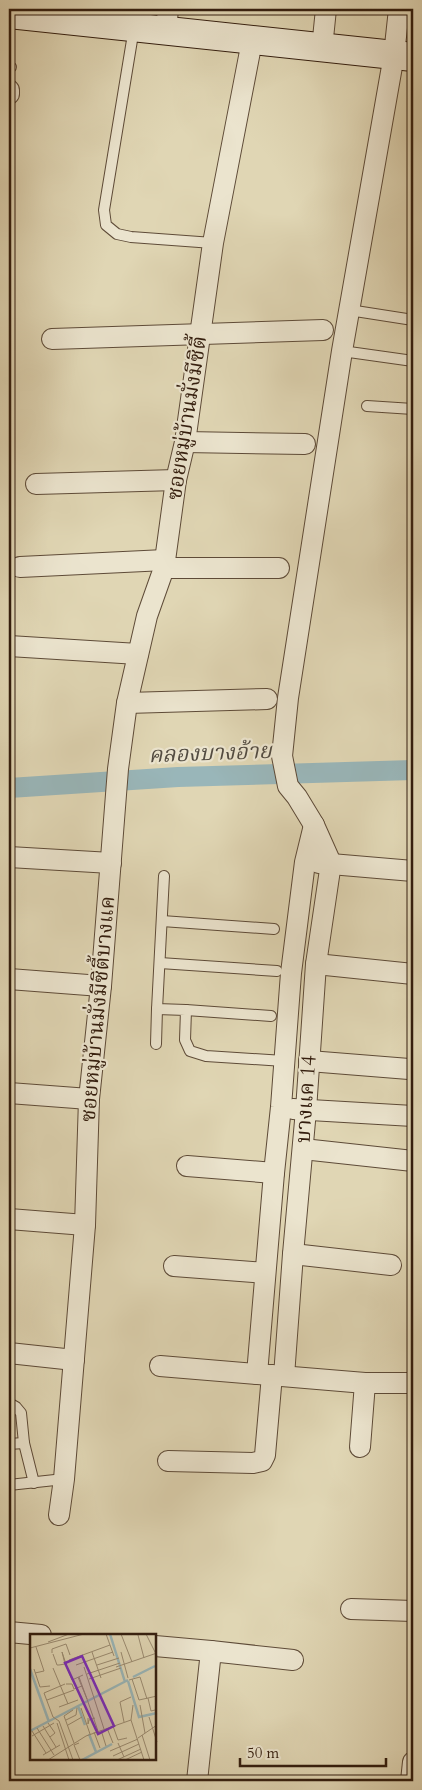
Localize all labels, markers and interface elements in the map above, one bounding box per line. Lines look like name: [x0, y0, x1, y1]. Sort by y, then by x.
street label: ซอยหมู่บ้านมั่งมีซิตี้: [158, 333, 214, 502]
water label: คลองบางอ้าย: [148, 736, 274, 770]
street label: ซอยหมู่บ้านมั่งมีซิตี้บางแค: [72, 895, 122, 1123]
street label: บางแค 14: [288, 1054, 324, 1144]
inset map: [30, 1634, 156, 1760]
scale bar: [240, 1735, 386, 1767]
text: 50 m: [247, 1743, 279, 1763]

